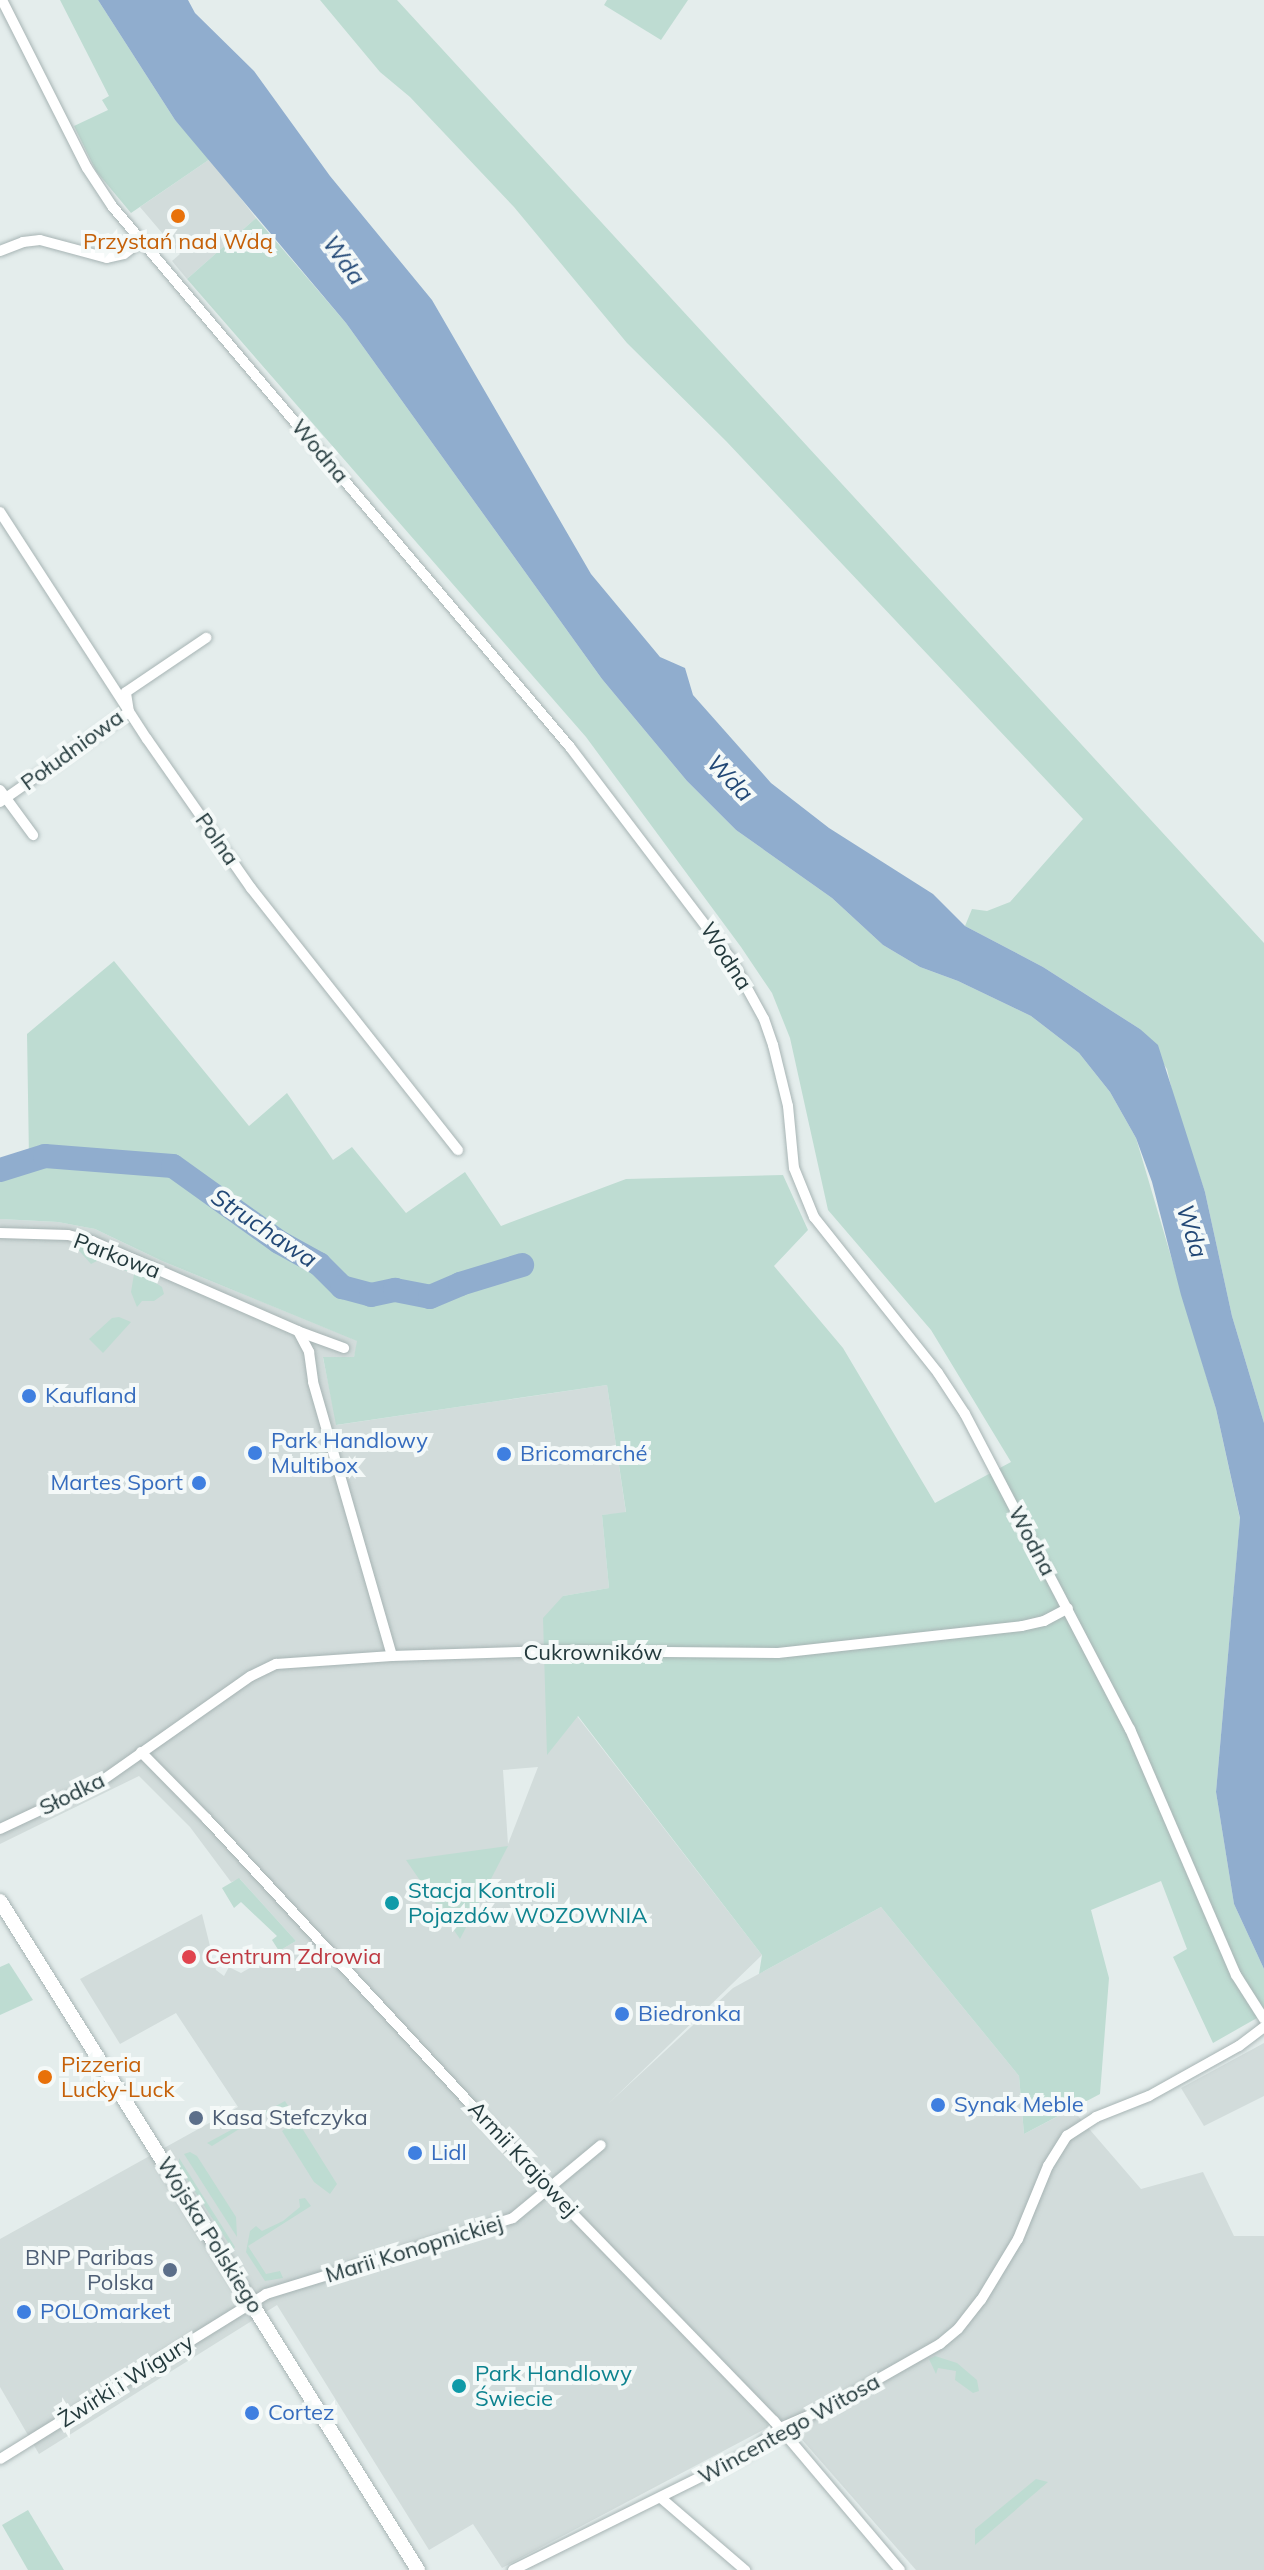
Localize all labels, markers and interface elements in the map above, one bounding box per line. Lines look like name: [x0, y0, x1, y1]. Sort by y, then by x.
marker: Przystań nad Wdą: [169, 207, 187, 225]
place label: Przystań nad Wdą: [83, 229, 273, 255]
water label: Wda: [316, 230, 372, 290]
street label: Wodna: [286, 414, 354, 488]
street label: Południowa: [16, 704, 128, 796]
water label: Wda: [701, 749, 759, 807]
street label: Polna: [190, 808, 244, 870]
street label: Wodna: [694, 917, 758, 995]
water label: Struchawa: [206, 1182, 322, 1274]
water label: Wda: [1170, 1201, 1214, 1261]
street label: Parkowa: [70, 1227, 164, 1285]
place label: Kaufland: [45, 1383, 137, 1409]
marker: Kaufland: [20, 1387, 38, 1405]
place label: Park Handlowy Multibox: [271, 1427, 428, 1478]
place label: Bricomarché: [520, 1441, 648, 1467]
marker: Park Handlowy Multibox: [246, 1444, 264, 1462]
marker: Bricomarché: [495, 1445, 513, 1463]
place label: Martes Sport: [50, 1470, 183, 1496]
marker: Martes Sport: [190, 1474, 208, 1492]
street label: Wodna: [1003, 1502, 1061, 1580]
street label: Cukrowników: [524, 1640, 662, 1666]
street label: Słodka: [35, 1767, 109, 1821]
place label: Stacja Kontroli Pojazdów WOZOWNIA: [408, 1877, 647, 1928]
marker: Stacja Kontroli Pojazdów WOZOWNIA: [383, 1894, 401, 1912]
place label: Centrum Zdrowia: [205, 1944, 381, 1970]
marker: Centrum Zdrowia: [180, 1948, 198, 1966]
place label: Biedronka: [638, 2001, 741, 2027]
marker: Biedronka: [613, 2005, 631, 2023]
place label: Pizzeria Lucky-Luck: [61, 2051, 175, 2102]
marker: Pizzeria Lucky-Luck: [36, 2068, 54, 2086]
place label: Synak Meble: [954, 2092, 1084, 2118]
street label: Armii Krajowej: [463, 2096, 583, 2222]
marker: Synak Meble: [929, 2096, 947, 2114]
place label: Kasa Stefczyka: [212, 2105, 368, 2131]
marker: Kasa Stefczyka: [187, 2109, 205, 2127]
place label: Lidl: [431, 2140, 467, 2166]
marker: Lidl: [406, 2144, 424, 2162]
street label: Wojska Polskiego: [151, 2152, 269, 2318]
street label: Marii Konopnickiej: [322, 2209, 506, 2289]
place label: BNP Paribas Polska: [25, 2244, 154, 2296]
marker: BNP Paribas Polska: [161, 2261, 179, 2279]
place label: POLOmarket: [40, 2299, 171, 2325]
marker: POLOmarket: [15, 2303, 33, 2321]
street label: Żwirki i Wigury: [54, 2329, 198, 2433]
place label: Park Handlowy Świecie: [475, 2360, 632, 2412]
street label: Wincentego Witosa: [694, 2368, 884, 2490]
marker: Park Handlowy Świecie: [450, 2377, 468, 2395]
place label: Cortez: [268, 2400, 334, 2426]
marker: Cortez: [243, 2404, 261, 2422]

